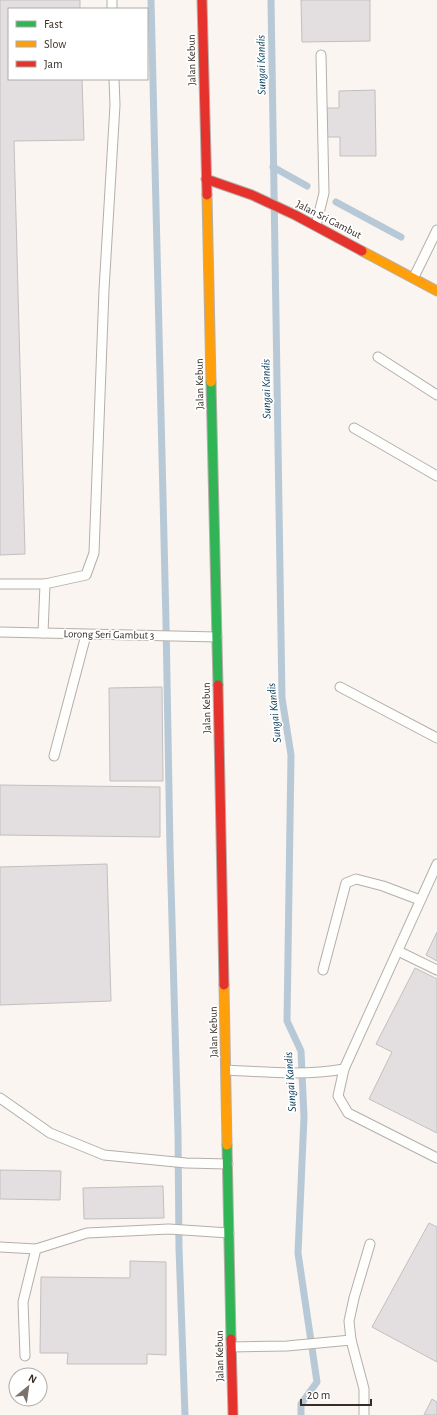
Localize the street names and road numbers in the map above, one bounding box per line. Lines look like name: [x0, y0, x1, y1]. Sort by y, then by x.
street label: Jalan Kebun: [186, 34, 197, 86]
street label: Jalan Sri Gambut: [294, 198, 364, 241]
street label: Jalan Kebun: [194, 358, 205, 410]
street label: Lorong Seri Gambut 3: [63, 628, 155, 641]
street label: Jalan Kebun: [201, 682, 212, 734]
street label: Jalan Kebun: [208, 1006, 219, 1058]
street label: Jalan Kebun: [214, 1330, 225, 1382]

